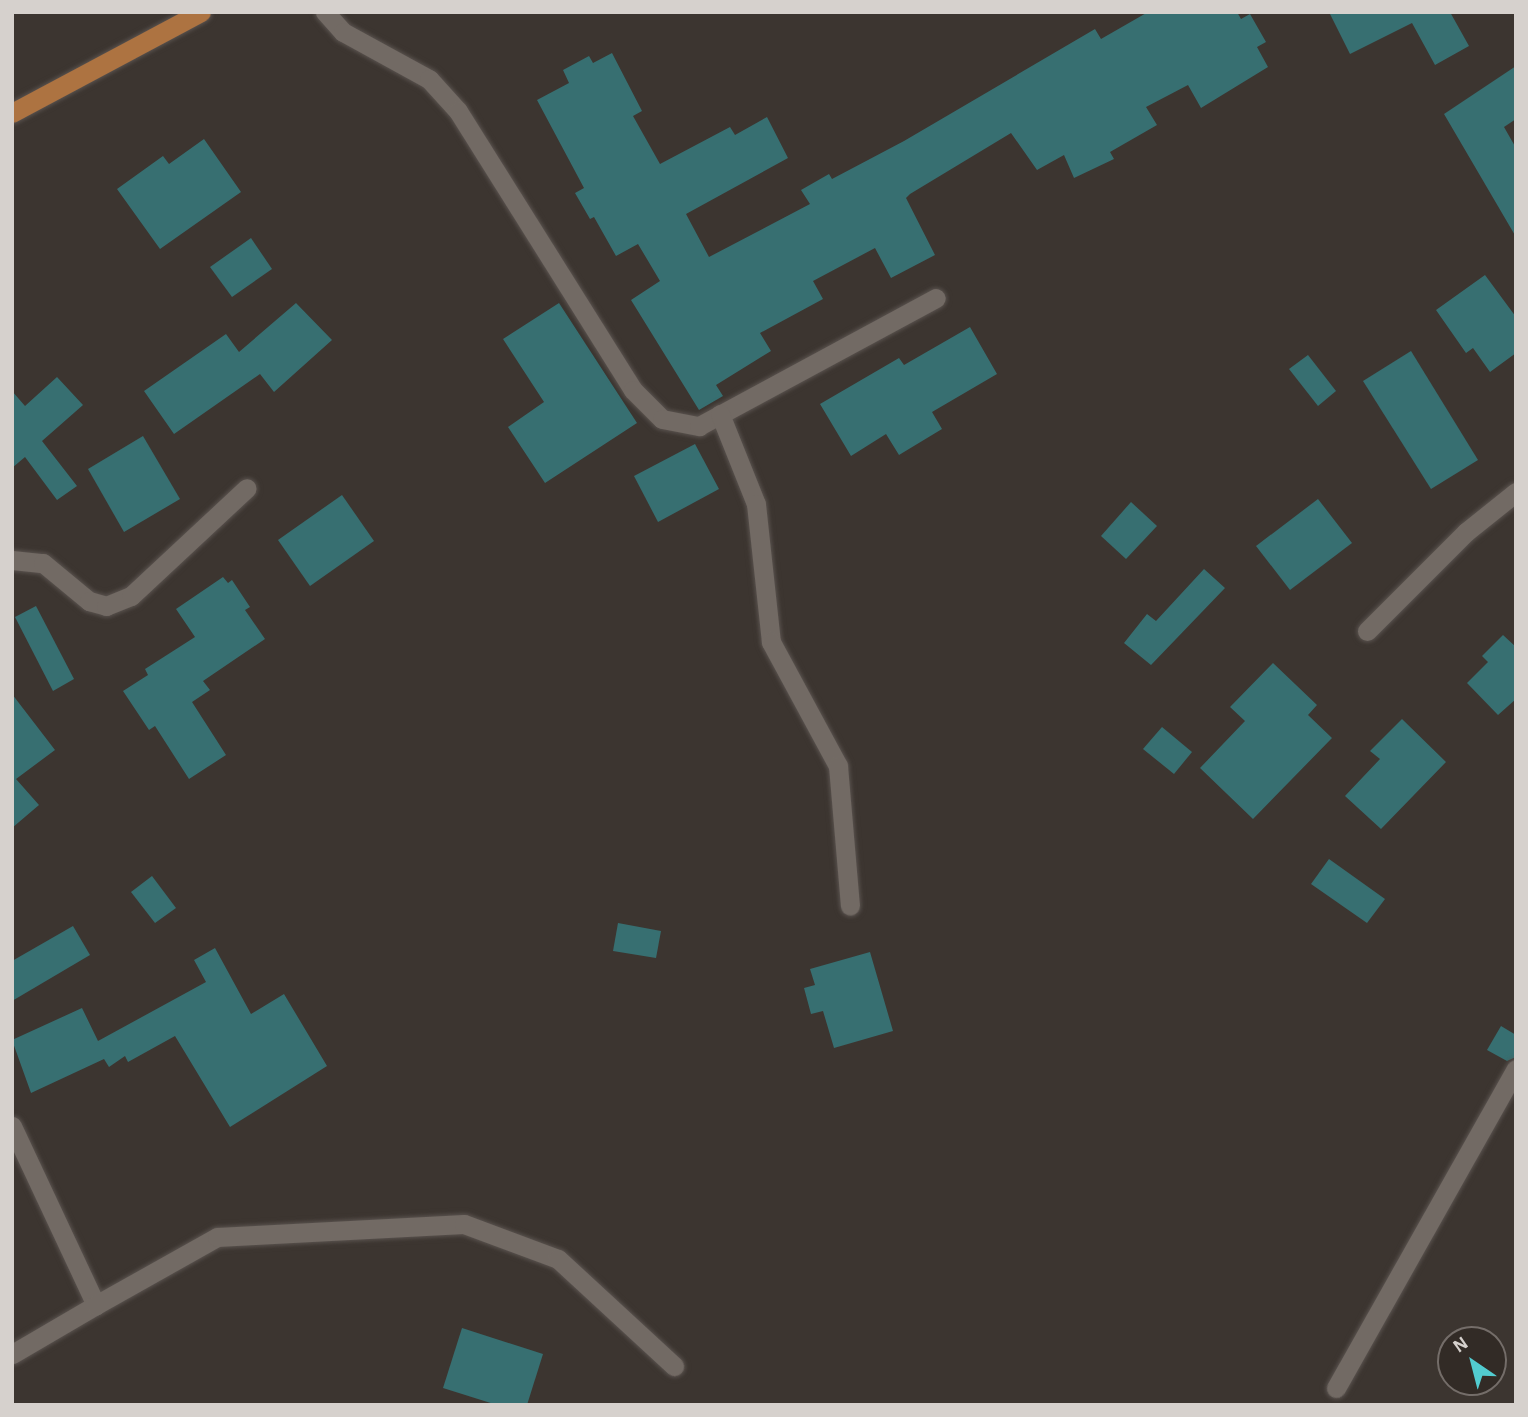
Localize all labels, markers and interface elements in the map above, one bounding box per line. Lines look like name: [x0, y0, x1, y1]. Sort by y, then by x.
north arrow: [1437, 1326, 1507, 1396]
text: N: [1450, 1333, 1472, 1357]

